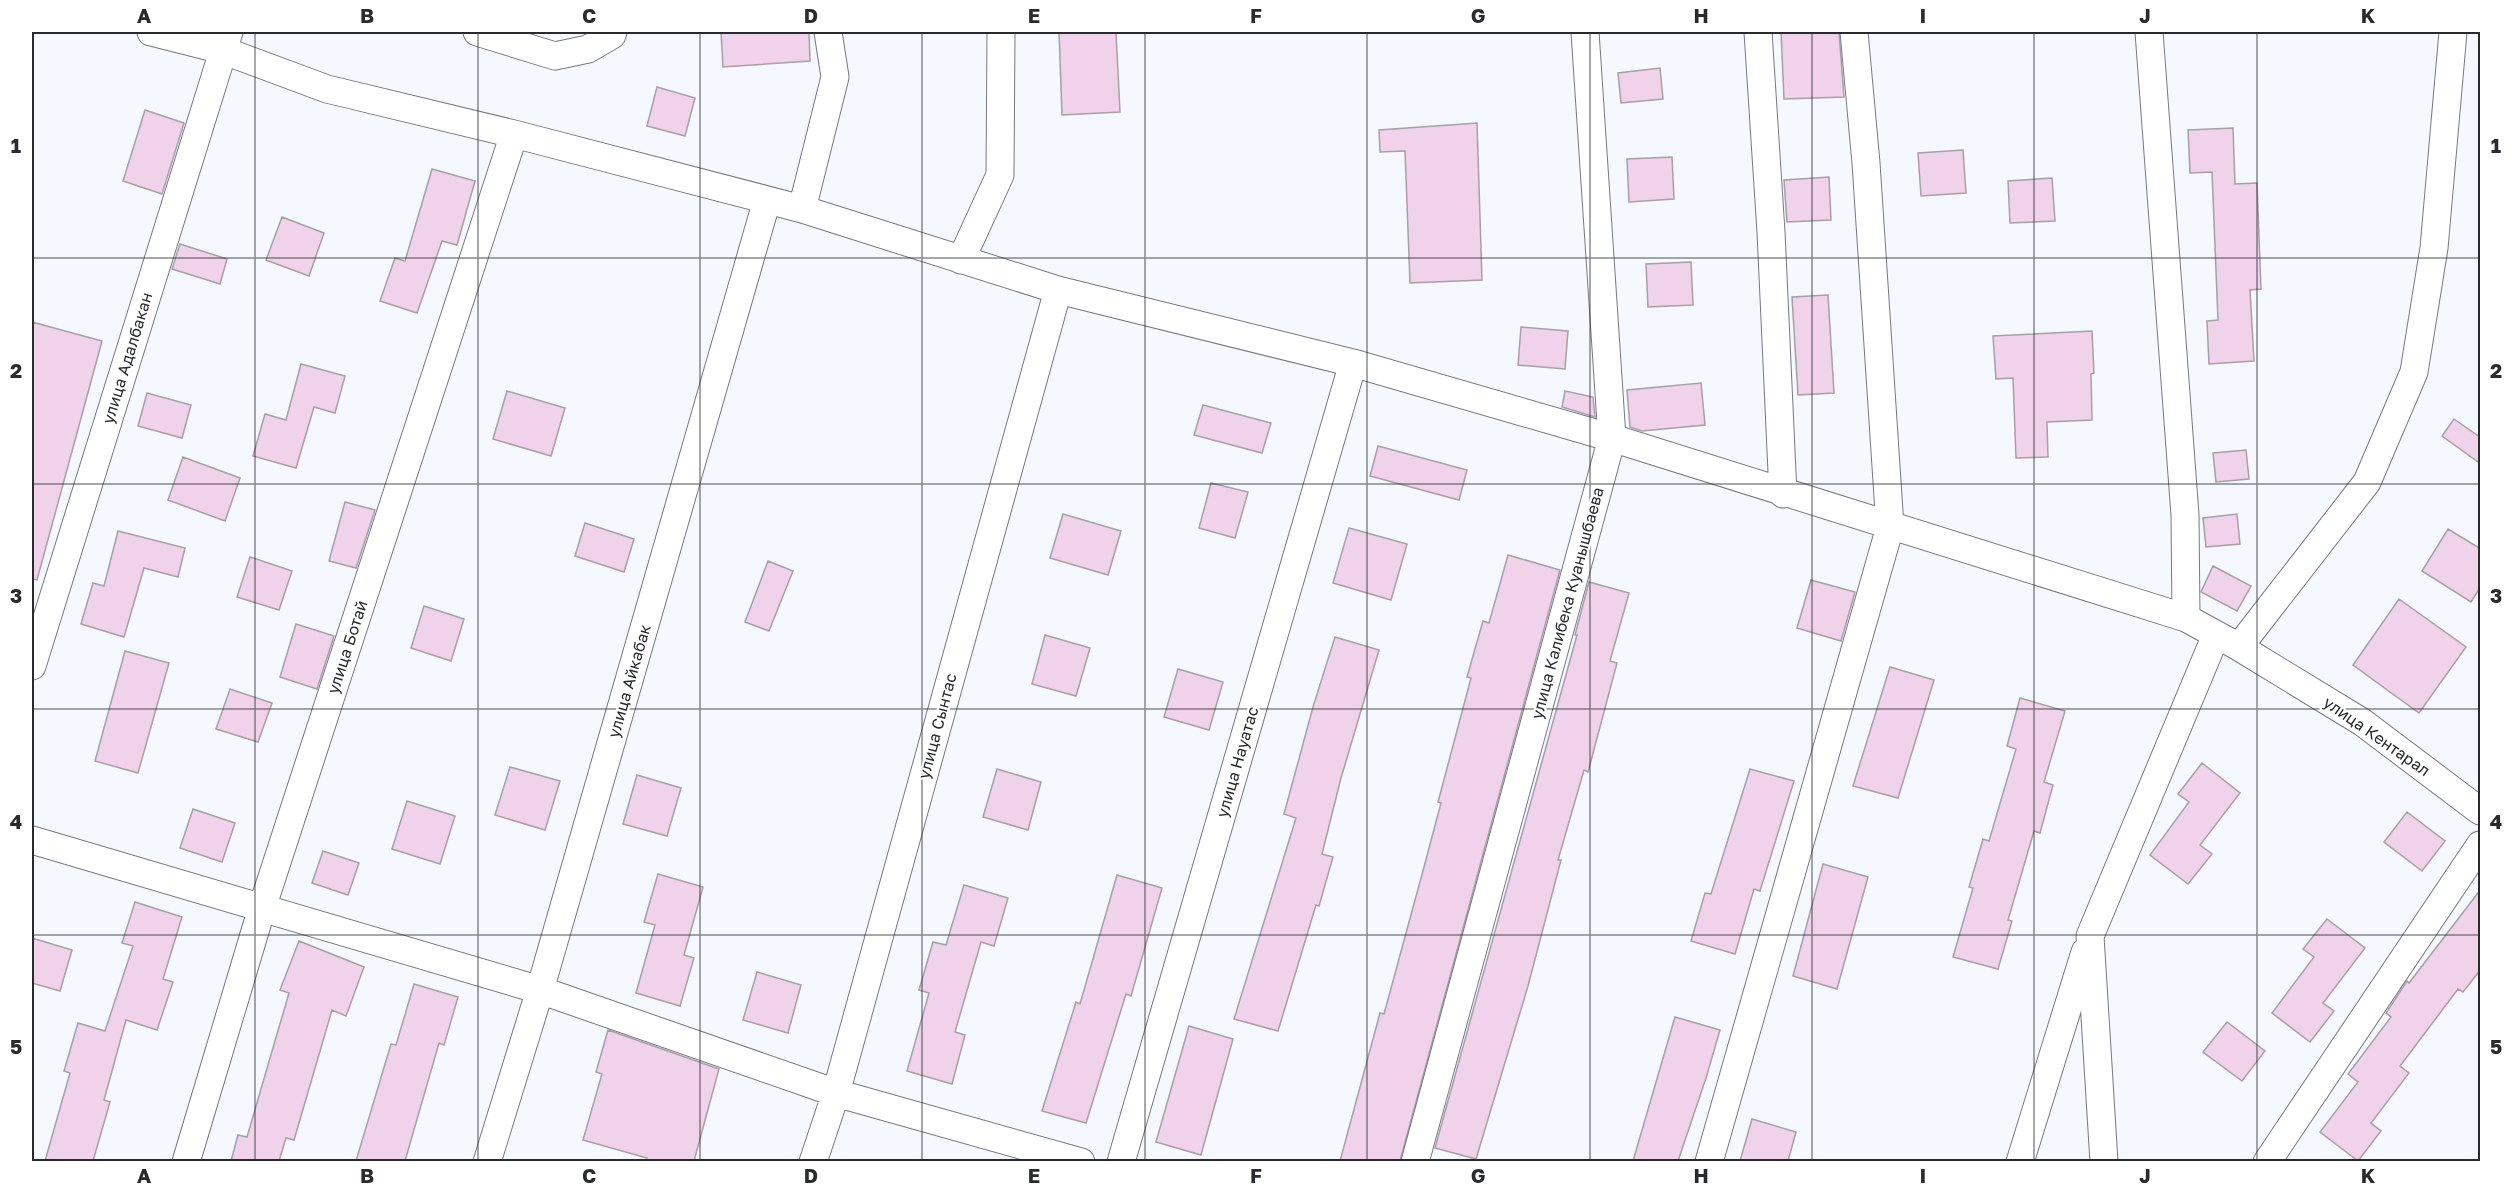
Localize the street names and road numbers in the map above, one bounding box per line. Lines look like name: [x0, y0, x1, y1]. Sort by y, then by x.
street label: улица Адалбакан: [97, 290, 157, 426]
street label: улица Калибека Куанышбаева: [1526, 485, 1608, 721]
street label: улица Ботай: [322, 598, 372, 696]
street label: улица Айкабак: [603, 622, 655, 740]
street label: улица Сынтас: [913, 671, 961, 781]
street label: улица Кентарал: [2320, 692, 2434, 780]
street label: улица Науатас: [1212, 704, 1262, 820]

